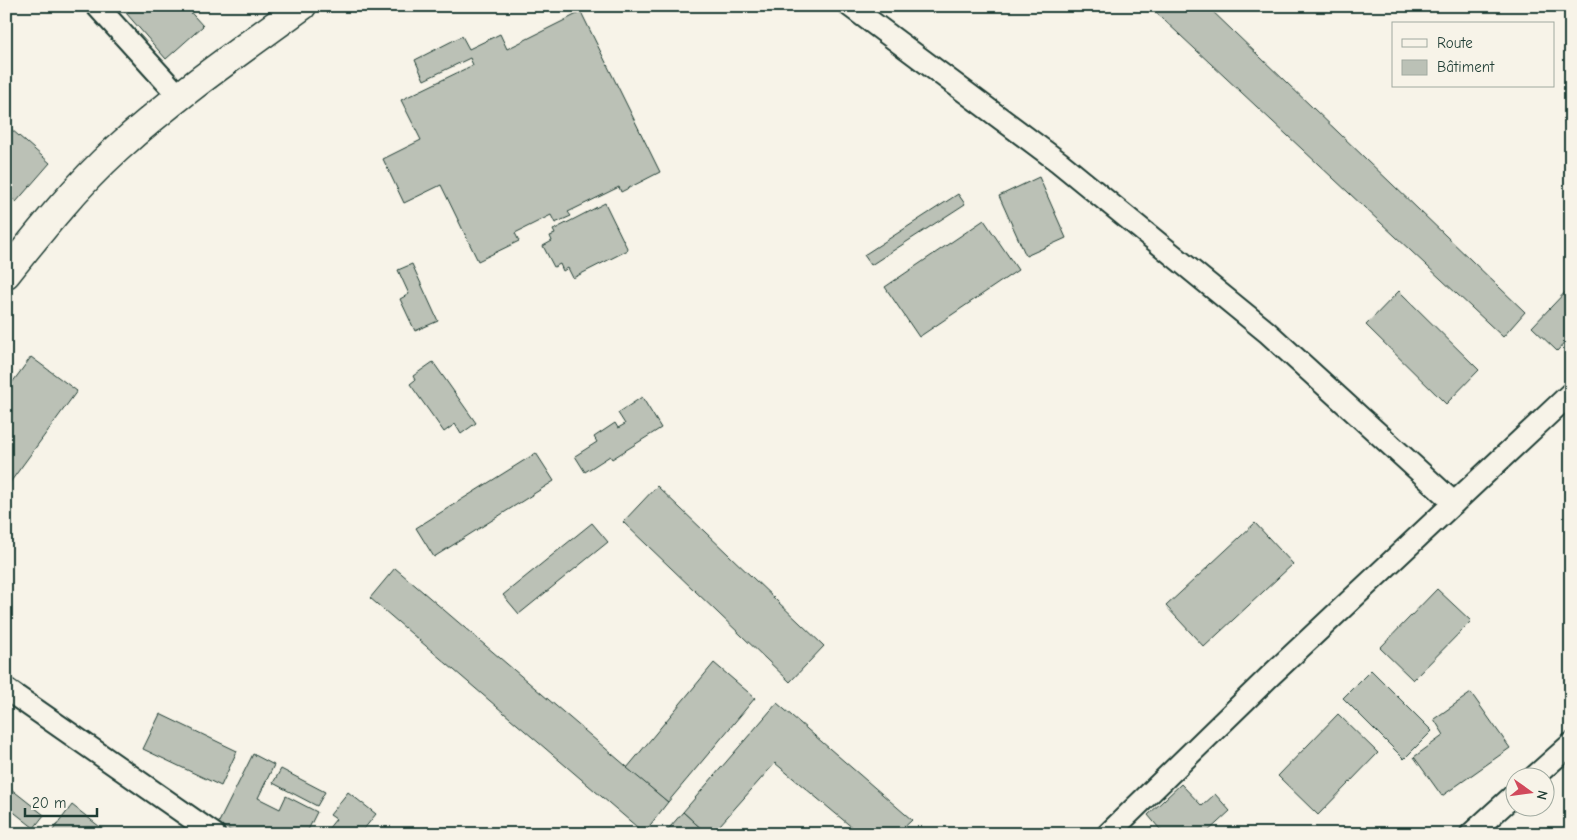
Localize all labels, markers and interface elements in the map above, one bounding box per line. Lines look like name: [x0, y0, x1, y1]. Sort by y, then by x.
legend: [1392, 22, 1554, 88]
text: Route: [1437, 34, 1473, 52]
text: Bâtiment: [1437, 58, 1495, 76]
north arrow: [1504, 768, 1554, 818]
scale bar: [25, 785, 98, 817]
text: N: [1533, 789, 1551, 802]
text: 20 m: [32, 794, 66, 812]

